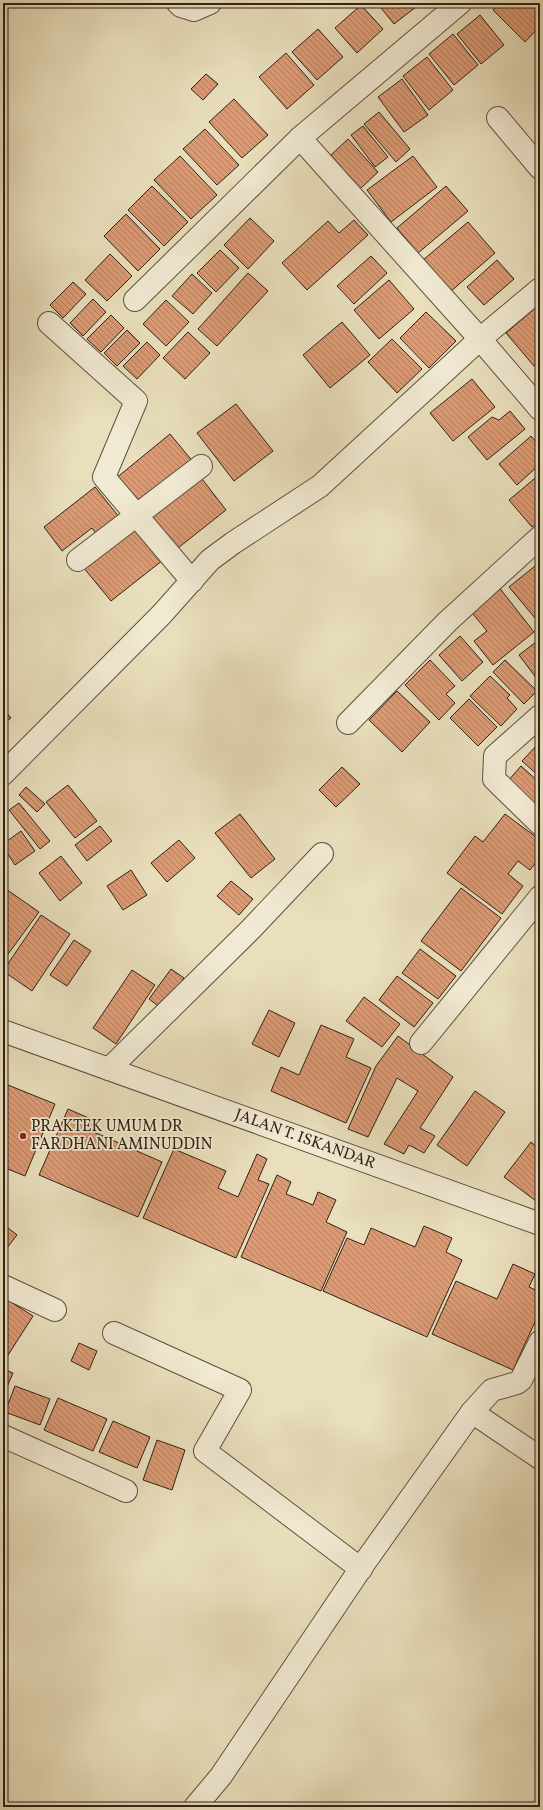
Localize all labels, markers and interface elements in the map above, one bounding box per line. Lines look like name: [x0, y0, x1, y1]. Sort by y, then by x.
street label: JALAN T. ISKANDAR: [231, 1104, 379, 1175]
place label: PRAKTEK UMUM DR FARDHANI AMINUDDIN: [31, 1116, 212, 1156]
marker: PRAKTEK UMUM DR FARDHANI AMINUDDIN: [18, 1131, 28, 1141]

